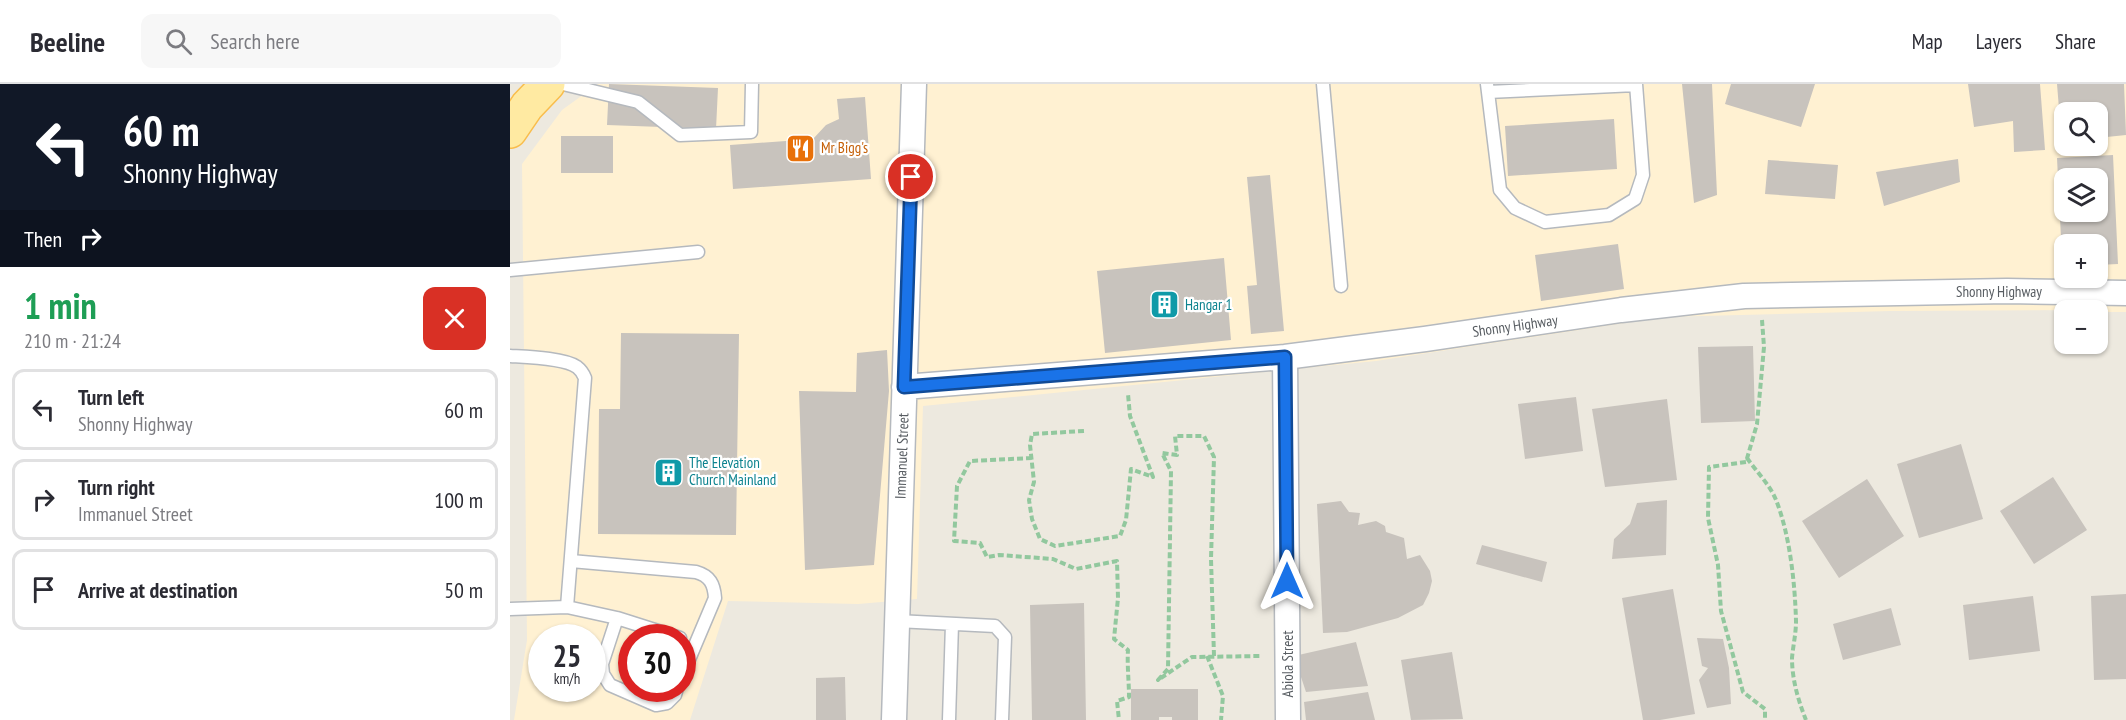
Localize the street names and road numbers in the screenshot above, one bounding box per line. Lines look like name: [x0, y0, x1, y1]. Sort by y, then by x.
street label: Shonny Highway: [1956, 282, 2042, 301]
street label: Shonny Highway: [1471, 310, 1559, 341]
street label: Immanuel Street: [891, 413, 912, 499]
street label: Abiola Street: [1278, 630, 1297, 698]

